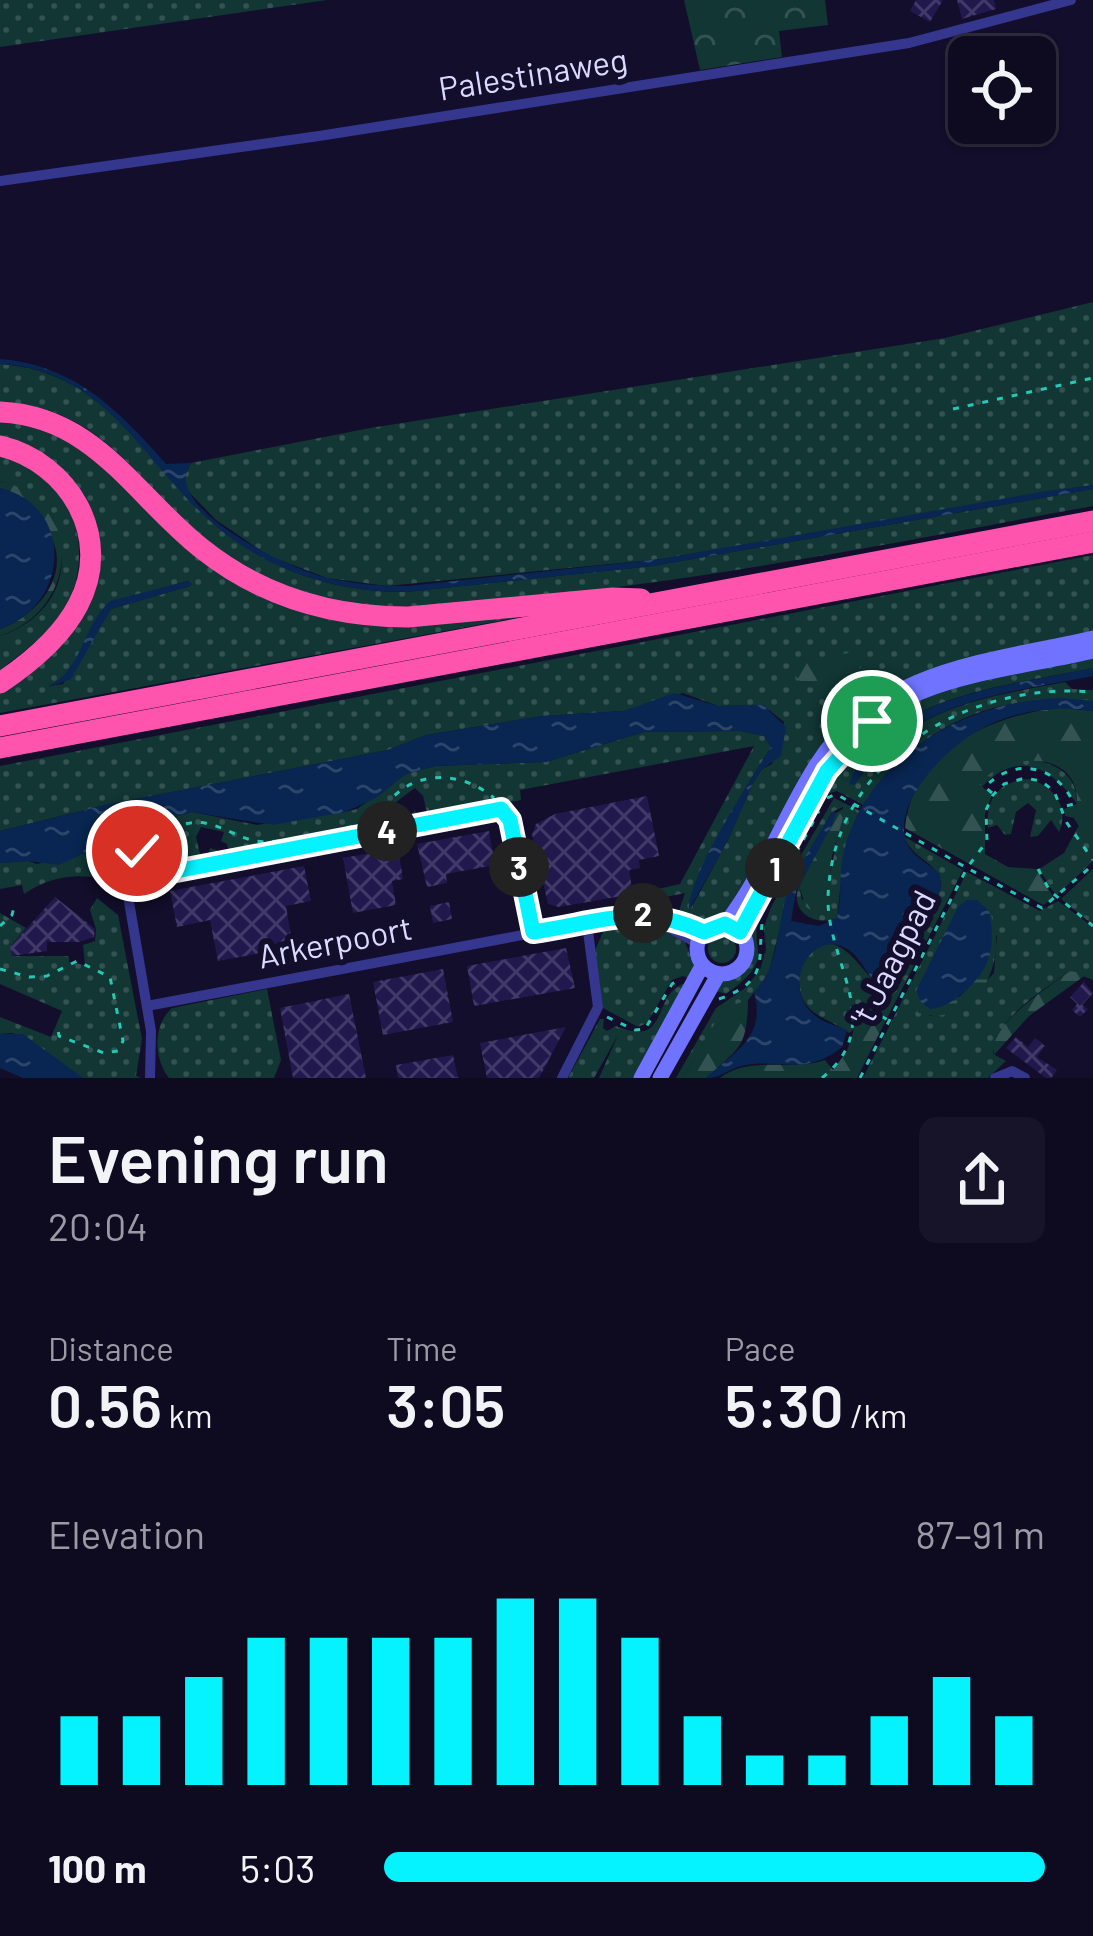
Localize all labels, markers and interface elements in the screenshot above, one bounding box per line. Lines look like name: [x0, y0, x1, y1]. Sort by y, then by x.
map controls: [948, 36, 1056, 144]
button: locate: [948, 36, 1056, 144]
street label: Palestinaweg: [436, 38, 630, 108]
pin: [821, 670, 923, 772]
icon: arrive: [839, 688, 905, 754]
pin: [86, 800, 188, 902]
pin: 4: [357, 801, 417, 861]
text: 4: [377, 811, 397, 851]
icon: check: [104, 818, 170, 884]
pin: 3: [489, 837, 549, 897]
pin: 1: [745, 838, 805, 898]
text: 3: [510, 847, 528, 887]
text: 1: [769, 848, 781, 888]
pin: 2: [613, 883, 673, 943]
street label: 't Jaagpad: [841, 883, 943, 1032]
text: 2: [634, 893, 652, 933]
street label: Arkerpoort: [254, 907, 415, 976]
text: Evening run: [48, 1117, 389, 1196]
button: share: [919, 1117, 1045, 1243]
text: 20:04: [48, 1202, 148, 1249]
text: Distance: [48, 1328, 174, 1368]
text: Time: [386, 1328, 458, 1368]
text: Pace: [725, 1328, 796, 1368]
text: 0.56: [48, 1368, 162, 1440]
text: 3:05: [386, 1368, 505, 1440]
text: 5:30: [725, 1368, 844, 1440]
text: km: [162, 1395, 212, 1435]
text: /km: [844, 1395, 907, 1435]
text: Elevation: [48, 1510, 205, 1557]
text: 87–91 m: [915, 1510, 1045, 1557]
text: 100 m: [48, 1844, 147, 1891]
text: 5:03: [240, 1844, 315, 1891]

